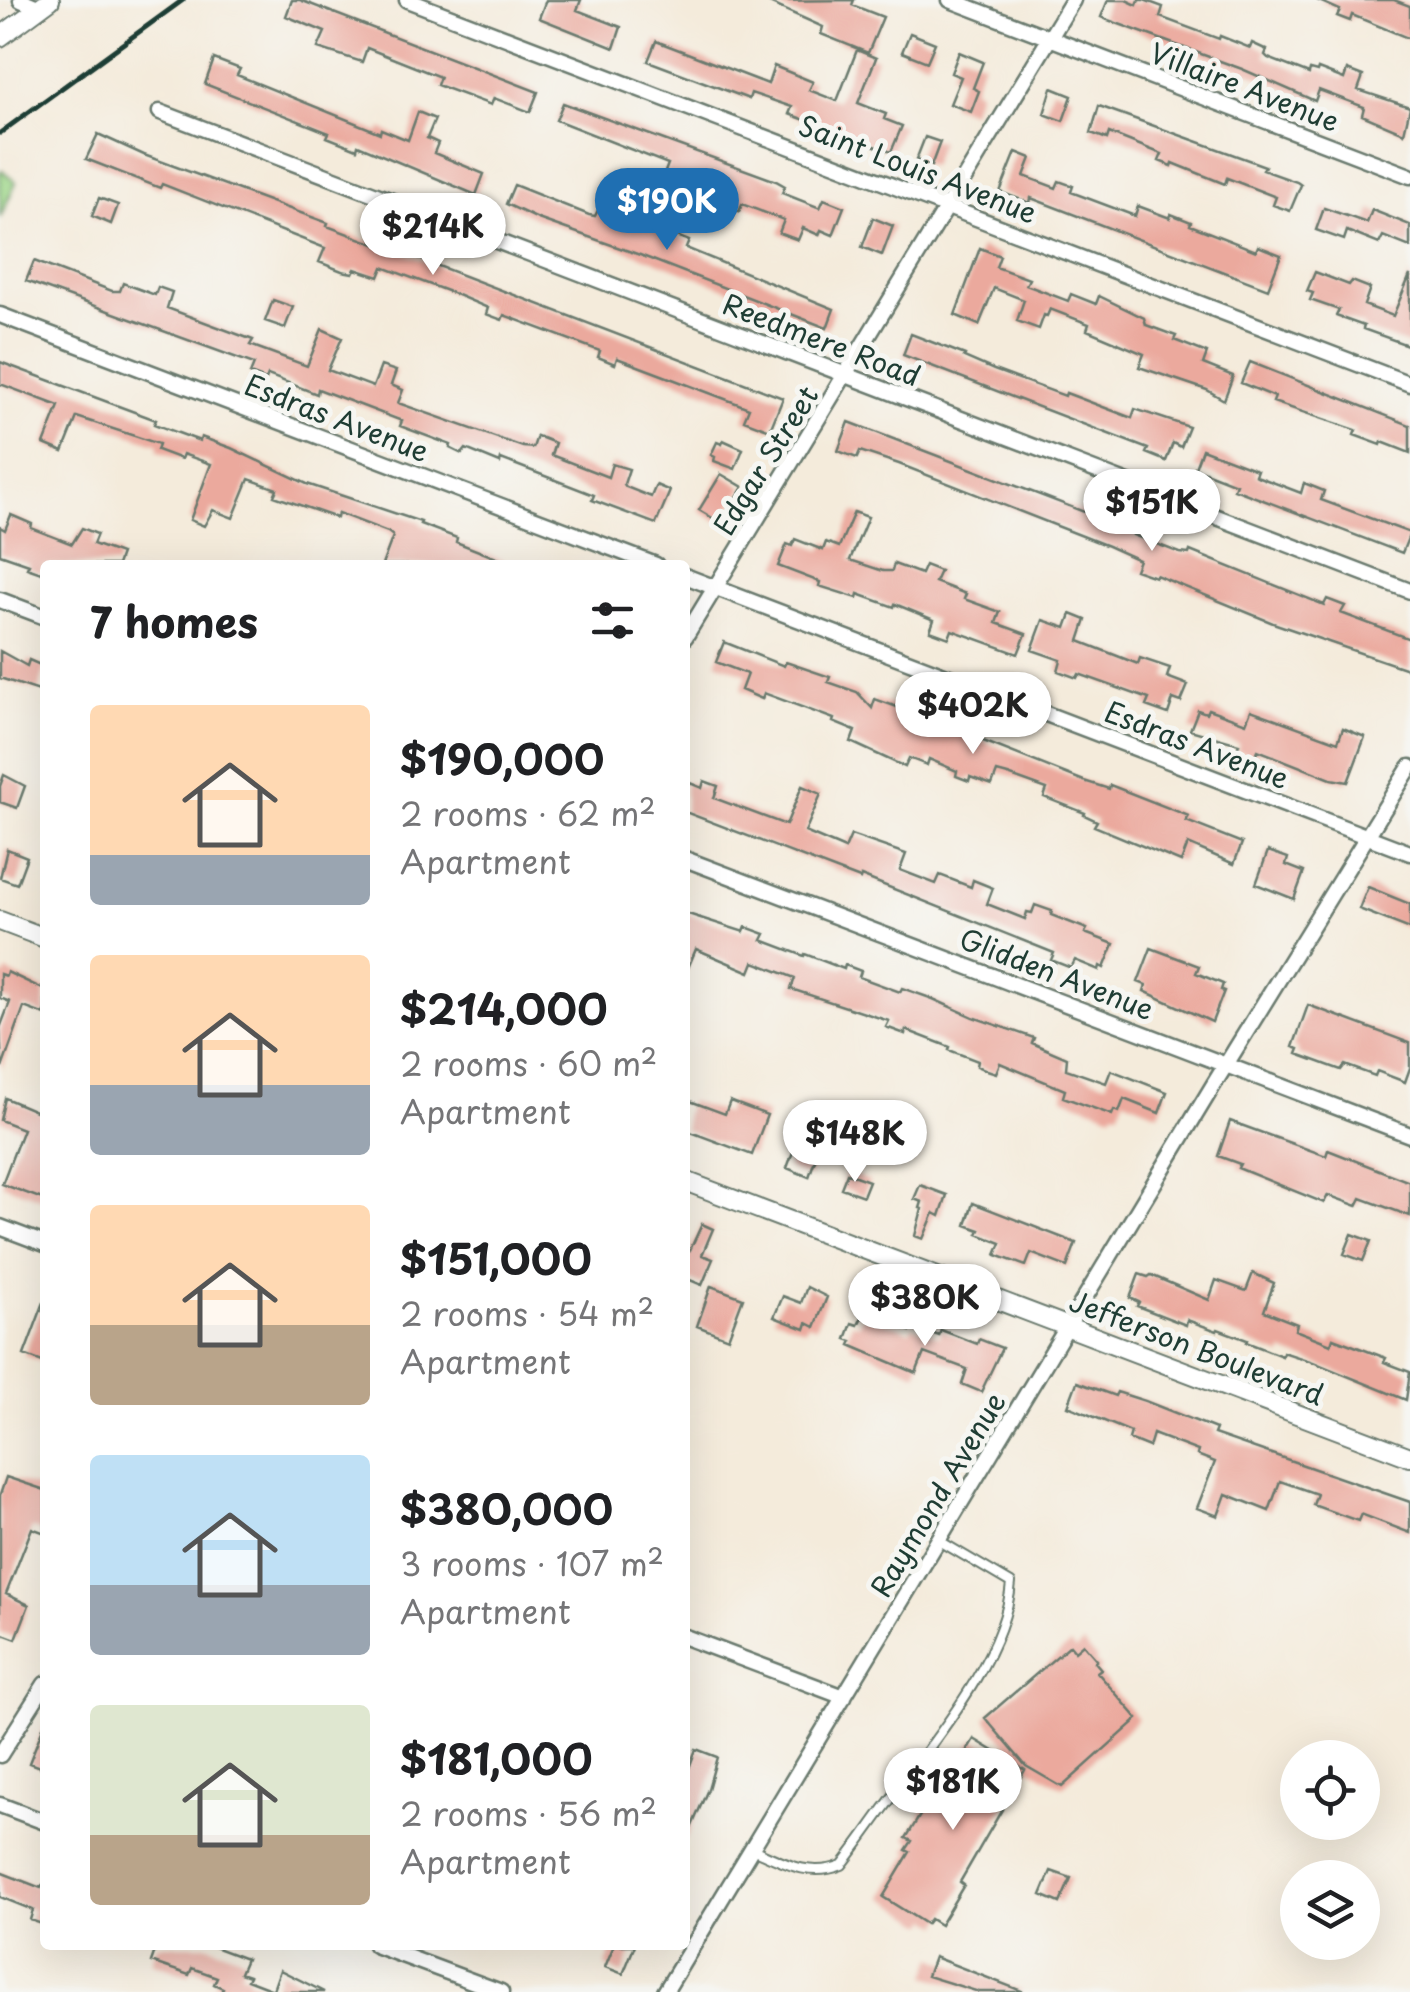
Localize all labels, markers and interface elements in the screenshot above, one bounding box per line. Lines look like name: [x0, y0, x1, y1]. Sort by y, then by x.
street label: Villaire Avenue: [1144, 30, 1346, 142]
street label: Saint Louis Avenue: [793, 103, 1043, 233]
pin: $190K: [597, 168, 737, 253]
text: $190K: [617, 176, 717, 224]
pin: $214K: [363, 193, 503, 278]
text: $214K: [382, 201, 484, 249]
street label: Reedmere Road: [717, 282, 927, 396]
street label: Esdras Avenue: [239, 362, 435, 472]
street label: Edgar Street: [702, 377, 828, 543]
pin: $151K: [1082, 469, 1222, 554]
text: $151K: [1105, 477, 1199, 525]
text: 7 homes: [90, 589, 258, 652]
icon: filters: [585, 593, 640, 648]
pin: $402K: [903, 672, 1043, 757]
text: $402K: [917, 680, 1029, 728]
street label: Esdras Avenue: [1099, 689, 1295, 799]
text: $190,000: [400, 726, 604, 789]
icon: home: [170, 745, 290, 865]
text: 2 rooms · 62 m²: [400, 789, 656, 837]
text: Apartment: [400, 837, 571, 885]
street label: Glidden Avenue: [954, 916, 1160, 1030]
text: $214,000: [400, 976, 607, 1039]
icon: home: [170, 995, 290, 1115]
text: 2 rooms · 60 m²: [400, 1039, 657, 1087]
text: Apartment: [400, 1087, 571, 1135]
pin: $148K: [785, 1100, 925, 1185]
text: $148K: [805, 1108, 905, 1156]
text: $151,000: [400, 1226, 592, 1289]
icon: home: [170, 1245, 290, 1365]
pin: $380K: [855, 1264, 995, 1349]
text: $380K: [870, 1272, 980, 1320]
street label: Jefferson Boulevard: [1064, 1279, 1330, 1415]
text: 2 rooms · 54 m²: [400, 1289, 654, 1337]
text: Apartment: [400, 1337, 571, 1385]
street label: Raymond Avenue: [859, 1383, 1015, 1605]
text: $380,000: [400, 1476, 613, 1539]
icon: home: [170, 1495, 290, 1615]
text: 3 rooms · 107 m²: [400, 1539, 664, 1587]
text: Apartment: [400, 1587, 571, 1635]
text: $181,000: [400, 1726, 592, 1789]
map controls: [1280, 1740, 1380, 1960]
button: locate: [1280, 1740, 1380, 1840]
icon: home: [170, 1745, 290, 1865]
pin: $181K: [883, 1748, 1023, 1833]
text: $181K: [906, 1756, 1000, 1804]
text: 2 rooms · 56 m²: [400, 1789, 657, 1837]
text: Apartment: [400, 1837, 571, 1885]
button: layers: [1280, 1860, 1380, 1960]

